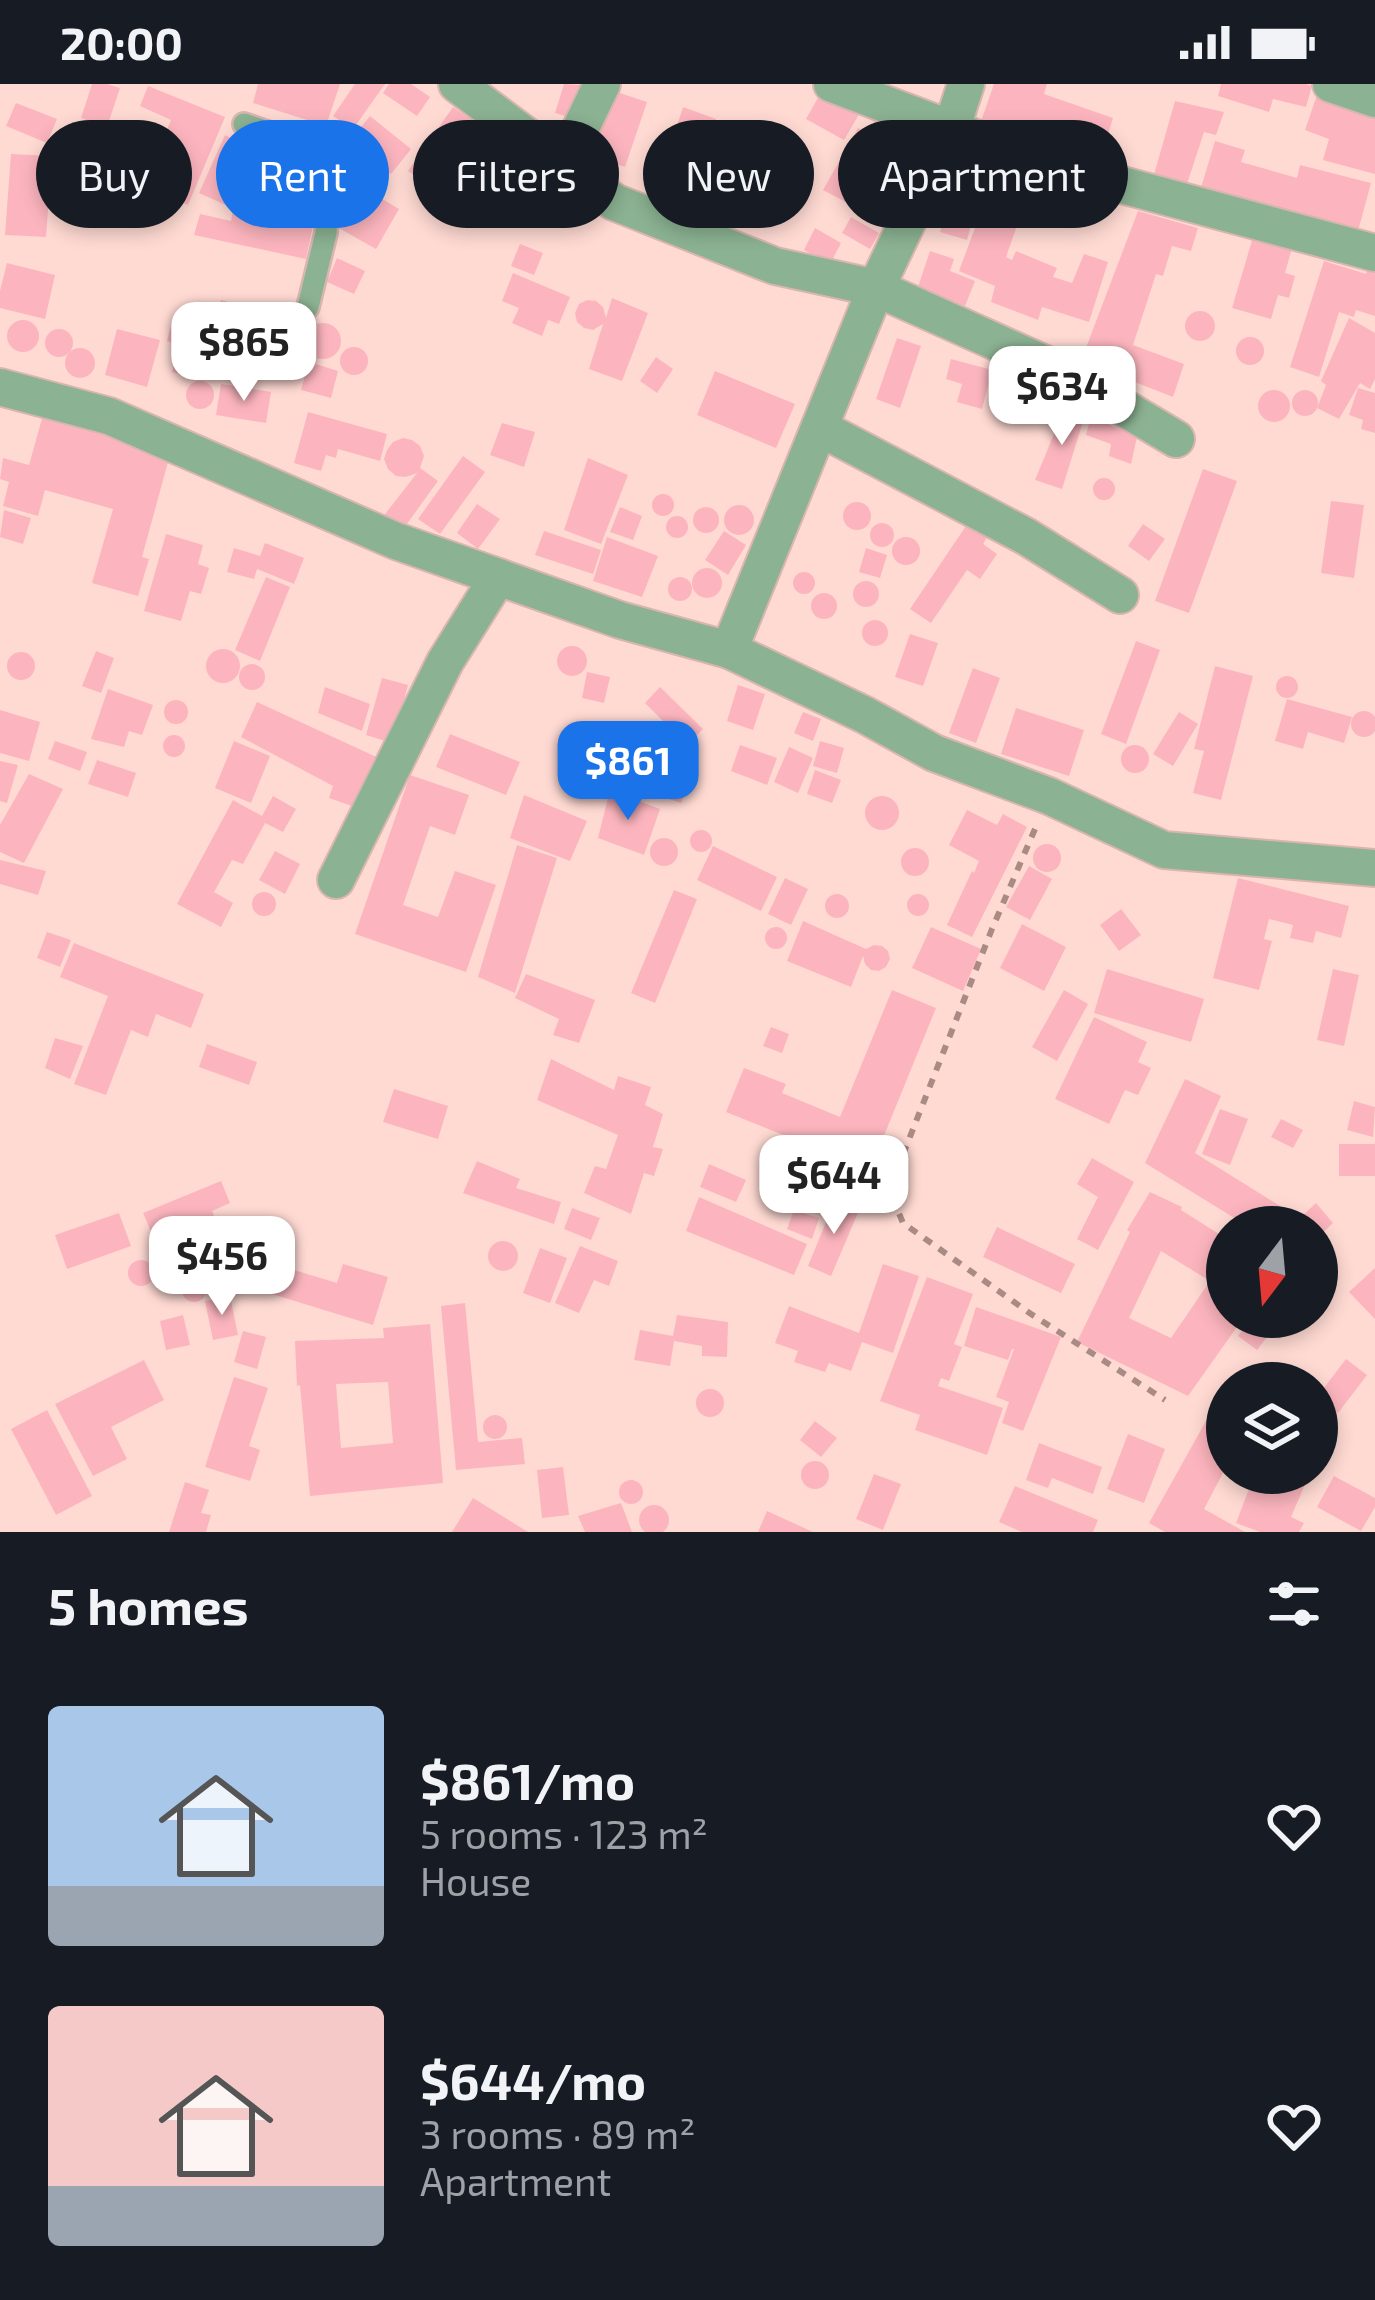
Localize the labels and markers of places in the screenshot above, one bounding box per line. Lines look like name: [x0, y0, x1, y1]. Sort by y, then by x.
pin: $865: [173, 302, 315, 404]
pin: $634: [991, 346, 1133, 448]
pin: $861: [557, 721, 699, 823]
pin: $644: [763, 1135, 905, 1237]
pin: $456: [151, 1216, 293, 1318]

